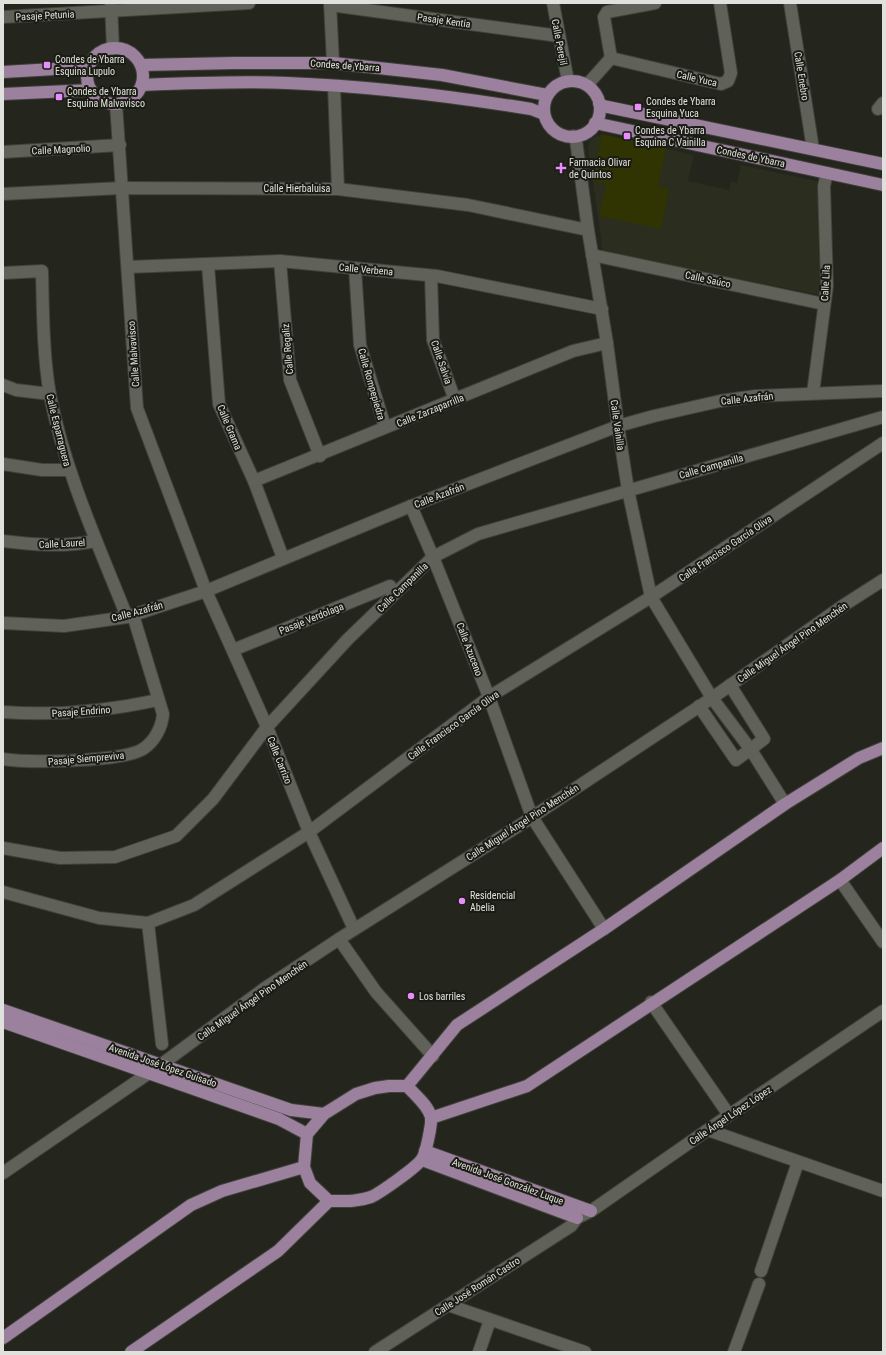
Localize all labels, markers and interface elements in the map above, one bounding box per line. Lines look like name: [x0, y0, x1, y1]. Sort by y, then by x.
street label: Pasaje Petunia: [15, 8, 75, 23]
street label: Pasaje Kentia: [417, 11, 472, 30]
street label: Calle Perejil: [550, 18, 569, 66]
street label: Calle Enebro: [792, 51, 811, 101]
place label: Condes de Ybarra Esquina Lupulo: [55, 54, 125, 77]
street label: Condes de Ybarra: [310, 58, 380, 73]
marker: Condes de Ybarra Esquina Lupulo: [42, 60, 52, 70]
street label: Calle Yuca: [676, 68, 718, 89]
place label: Condes de Ybarra Esquina Malvavisco: [67, 86, 145, 109]
marker: Condes de Ybarra Esquina Malvavisco: [54, 92, 64, 102]
place label: Condes de Ybarra Esquina Yuca: [646, 96, 716, 119]
marker: Condes de Ybarra Esquina Yuca: [633, 102, 643, 112]
place label: Condes de Ybarra Esquina C Vainilla: [635, 125, 706, 148]
marker: Condes de Ybarra Esquina C Vainilla: [622, 131, 632, 141]
street label: Calle Magnolio: [31, 142, 91, 157]
street label: Condes de Ybarra: [716, 144, 786, 169]
place label: Farmacia Olivar de Quintos: [569, 157, 630, 180]
marker: Farmacia Olivar de Quintos: [556, 163, 566, 173]
street label: Calle Hierbaluisa: [264, 183, 331, 194]
street label: Calle Verbena: [338, 262, 394, 277]
street label: Calle Lila: [819, 264, 832, 301]
street label: Calle Saúco: [684, 269, 732, 290]
street label: Calle Malvavisco: [126, 320, 141, 387]
street label: Calle Regaliz: [280, 323, 295, 375]
street label: Calle Salvia: [429, 339, 454, 386]
street label: Calle Rompepiedra: [356, 347, 387, 421]
street label: Calle Azafrán: [720, 390, 774, 407]
street label: Calle Zarzaparrilla: [395, 392, 466, 429]
street label: Calle Esparraguera: [44, 393, 73, 468]
street label: Calle Vainilla: [609, 399, 627, 451]
street label: Calle Grama: [215, 403, 244, 452]
street label: Calle Campanilla: [678, 452, 745, 481]
street label: Calle Azafrán: [413, 481, 466, 510]
street label: Calle Francisco García Oliva: [677, 513, 774, 584]
street label: Calle Laurel: [39, 537, 85, 550]
street label: Calle Campanilla: [375, 560, 430, 614]
street label: Calle Azafrán: [110, 599, 164, 624]
street label: Calle Miguel Ángel Pino Menchén: [735, 599, 850, 685]
street label: Pasaje Verdolaga: [277, 600, 345, 636]
street label: Calle Azuceno: [454, 621, 485, 677]
street label: Calle Francisco García Oliva: [406, 689, 501, 762]
street label: Pasaje Endrino: [51, 704, 111, 719]
street label: Calle Carrizo: [265, 735, 294, 786]
street label: Pasaje Siempreviva: [47, 750, 125, 767]
street label: Calle Miguel Ángel Pino Menchén: [463, 781, 581, 863]
place label: Residencial Abelia: [470, 890, 515, 913]
marker: Residencial Abelia: [457, 896, 467, 906]
street label: Calle Miguel Ángel Pino Menchén: [195, 957, 310, 1043]
marker: Los barriles: [406, 991, 416, 1001]
place label: Los barriles: [419, 991, 466, 1002]
street label: Avenida José López Guisado: [107, 1042, 218, 1089]
street label: Calle Ángel López López: [687, 1083, 773, 1147]
street label: Avenida José González Luque: [451, 1156, 565, 1207]
street label: Calle José Román Castro: [433, 1255, 522, 1318]

